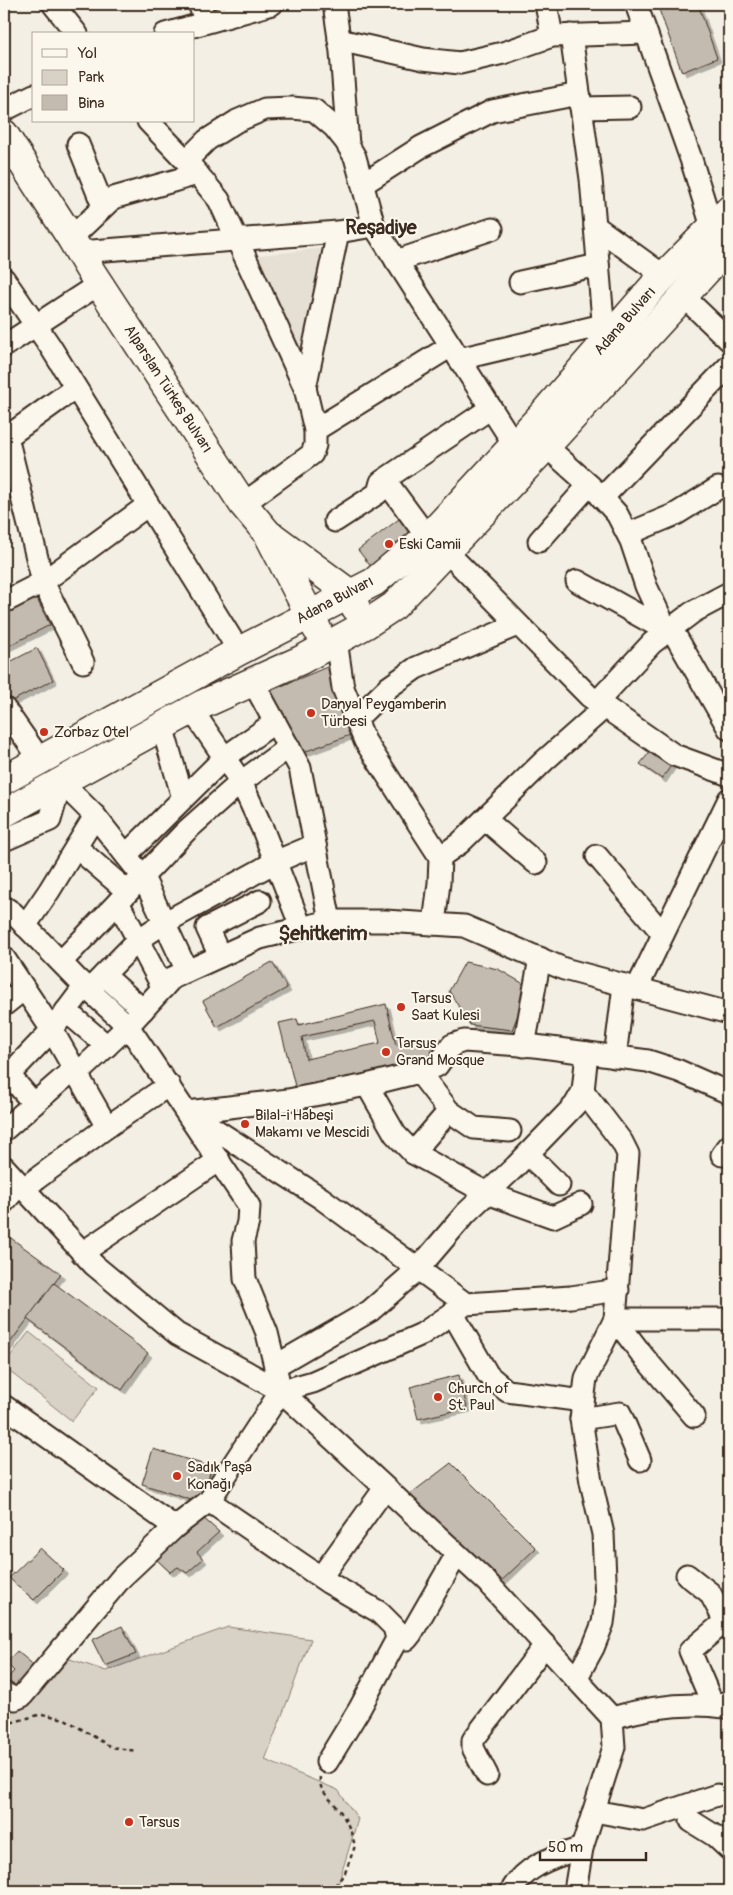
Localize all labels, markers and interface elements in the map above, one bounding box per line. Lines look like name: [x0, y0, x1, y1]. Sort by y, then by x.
legend: [32, 32, 195, 122]
text: Yol: [77, 44, 97, 63]
text: Park: [78, 68, 105, 87]
text: Bina: [78, 94, 105, 113]
district label: Reşadiye: [345, 215, 418, 240]
street label: Adana Bulvarı: [590, 283, 660, 359]
street label: Alparslan Türkeş Bulvarı: [119, 321, 217, 457]
place label: Eski Camii: [399, 535, 461, 554]
marker: Eski Camii: [383, 538, 395, 550]
street label: Adana Bulvarı: [293, 572, 377, 628]
place label: Danyal Peygamberin Türbesi: [321, 695, 446, 731]
marker: Danyal Peygamberin Türbesi: [305, 707, 317, 719]
place label: Zorbaz Otel: [54, 723, 129, 742]
marker: Zorbaz Otel: [38, 726, 50, 738]
district label: Şehitkerim: [278, 921, 368, 946]
place label: Tarsus Saat Kulesi: [411, 989, 480, 1025]
marker: Tarsus Saat Kulesi: [395, 1001, 407, 1013]
place label: Tarsus Grand Mosque: [396, 1034, 485, 1070]
marker: Tarsus Grand Mosque: [380, 1046, 392, 1058]
place label: Bilal-i Habeşi Makamı ve Mescidi: [255, 1106, 370, 1142]
marker: Bilal-i Habeşi Makamı ve Mescidi: [239, 1118, 251, 1130]
place label: Church of St. Paul: [448, 1379, 509, 1415]
marker: Church of St. Paul: [432, 1391, 444, 1403]
place label: Sadık Paşa Konağı: [187, 1458, 252, 1494]
marker: Sadık Paşa Konağı: [171, 1470, 183, 1482]
place label: Tarsus: [139, 1813, 180, 1832]
marker: Tarsus: [123, 1816, 135, 1828]
scale bar: [540, 1830, 647, 1862]
text: 50 m: [548, 1838, 583, 1857]

